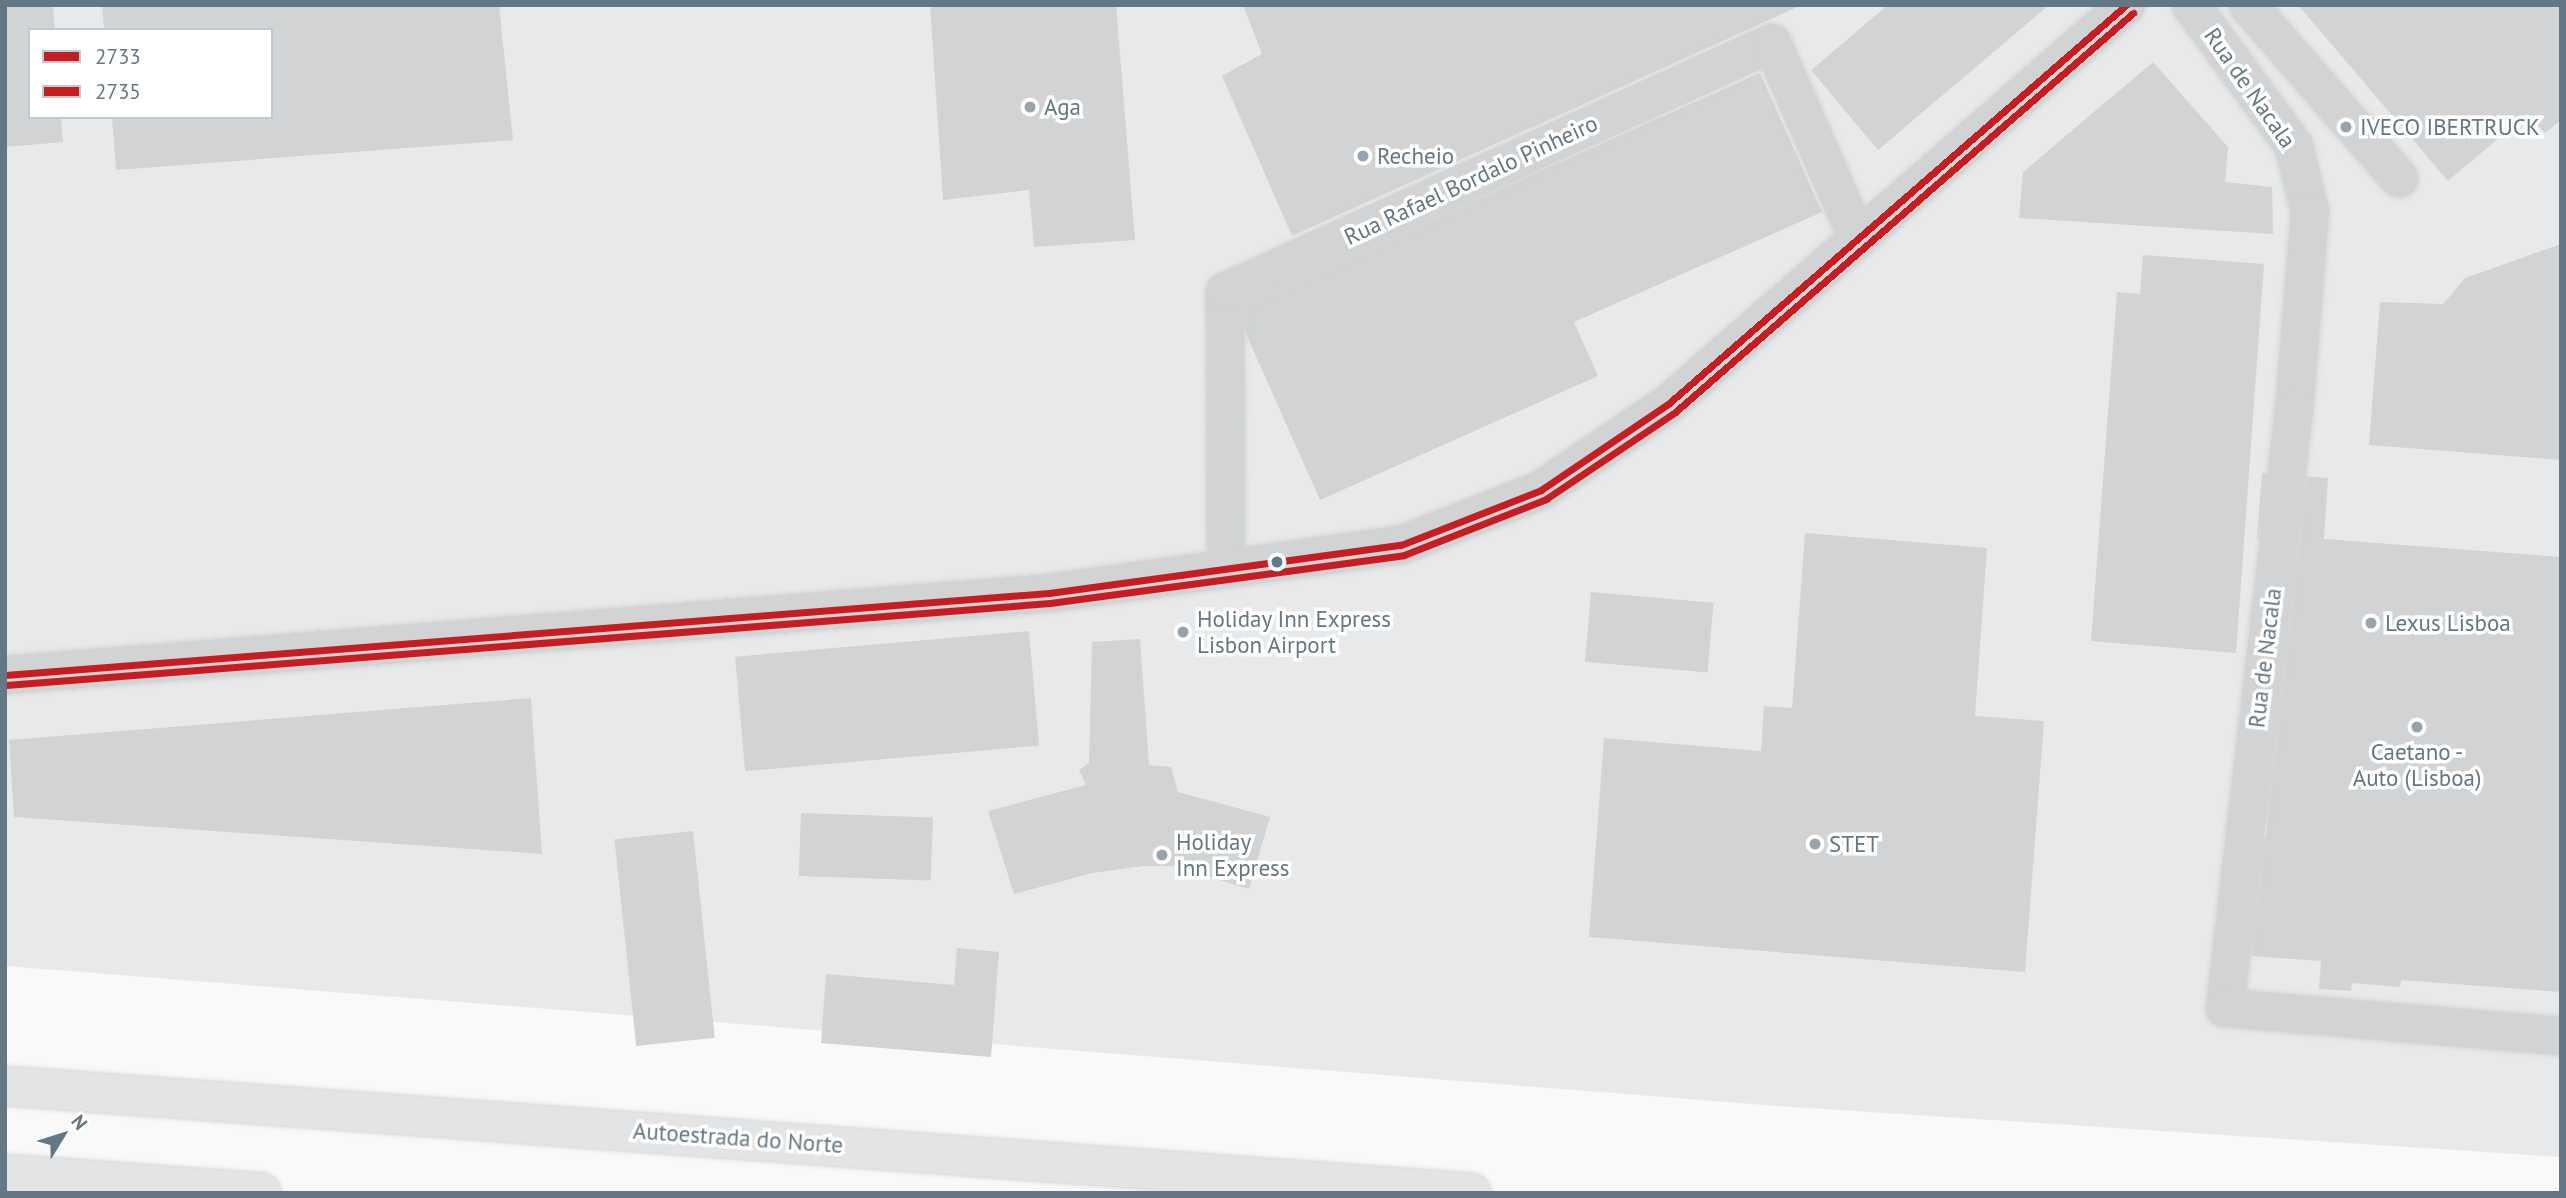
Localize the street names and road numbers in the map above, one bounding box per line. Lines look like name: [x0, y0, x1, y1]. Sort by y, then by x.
street label: Rua de Nacala: [2198, 23, 2302, 153]
street label: Rua Rafael Bordalo Pinheiro: [1340, 109, 1602, 251]
street label: Rua de Nacala: [2243, 587, 2287, 729]
street label: Autoestrada do Norte: [632, 1117, 844, 1159]

